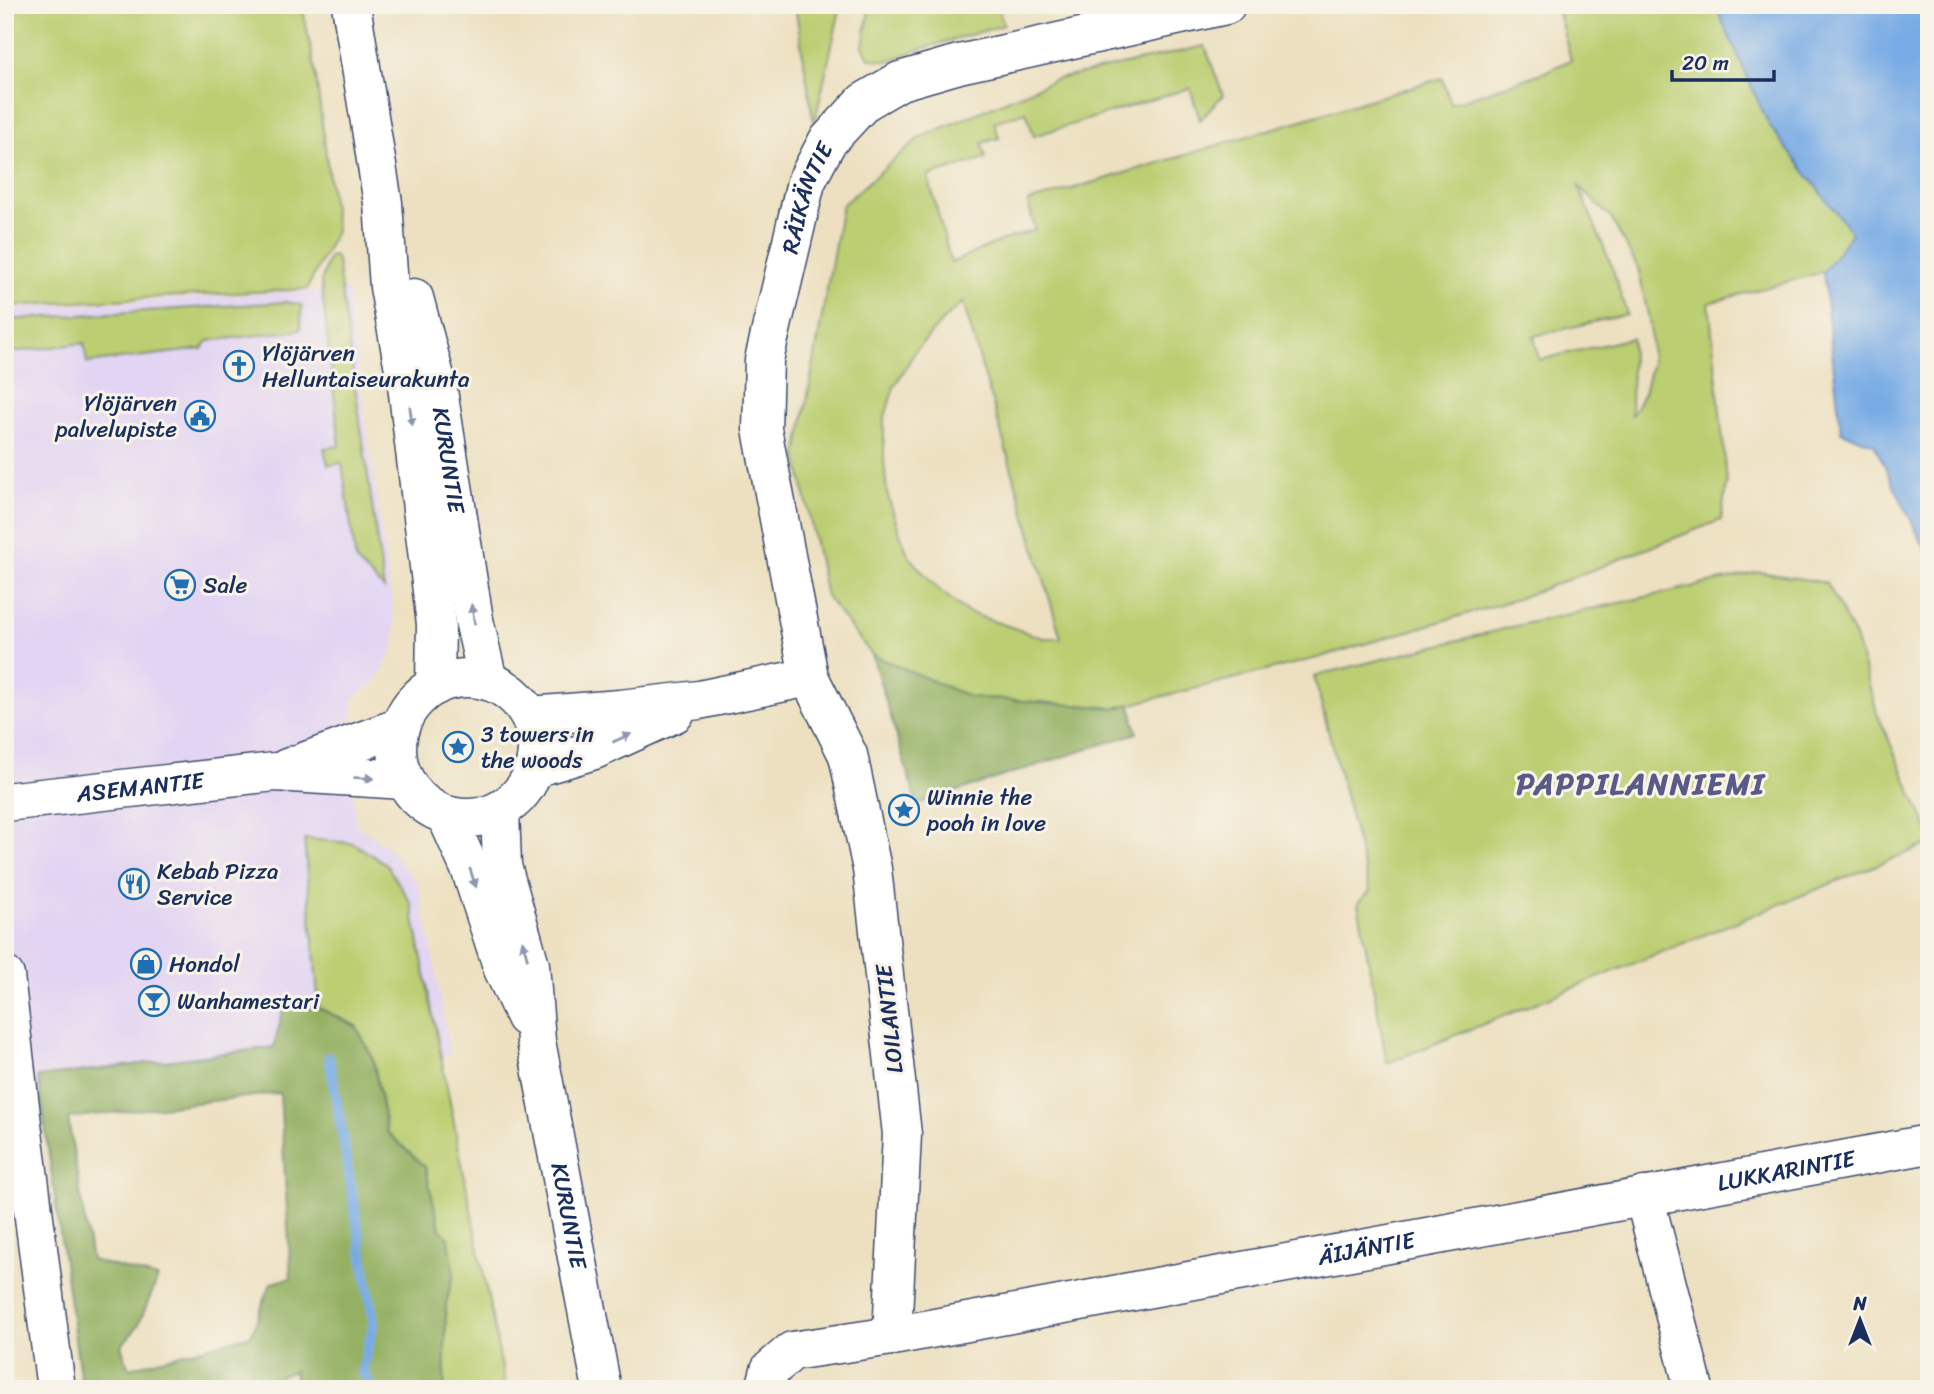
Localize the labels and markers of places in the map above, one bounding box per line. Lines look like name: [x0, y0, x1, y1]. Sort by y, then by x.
place label: Ylöjärven Helluntaiseurakunta: [262, 333, 470, 400]
church icon: Ylöjärven Helluntaiseurakunta: [222, 349, 256, 383]
place label: Ylöjärven palvelupiste: [55, 383, 177, 450]
public building icon: Ylöjärven palvelupiste: [183, 399, 217, 433]
place label: Sale: [203, 565, 248, 606]
supermarket icon: Sale: [163, 568, 197, 602]
place label: 3 towers in the woods: [481, 714, 594, 781]
place icon: 3 towers in the woods: [441, 730, 475, 764]
place label: Winnie the pooh in love: [926, 777, 1046, 844]
place icon: Winnie the pooh in love: [887, 793, 921, 827]
place label: Kebab Pizza Service: [157, 851, 279, 918]
restaurant icon: Kebab Pizza Service: [117, 867, 151, 901]
place label: Hondol: [169, 944, 240, 985]
shop icon: Hondol: [129, 947, 163, 981]
place label: Wanhamestari: [177, 981, 320, 1022]
bar icon: Wanhamestari: [137, 984, 171, 1018]

